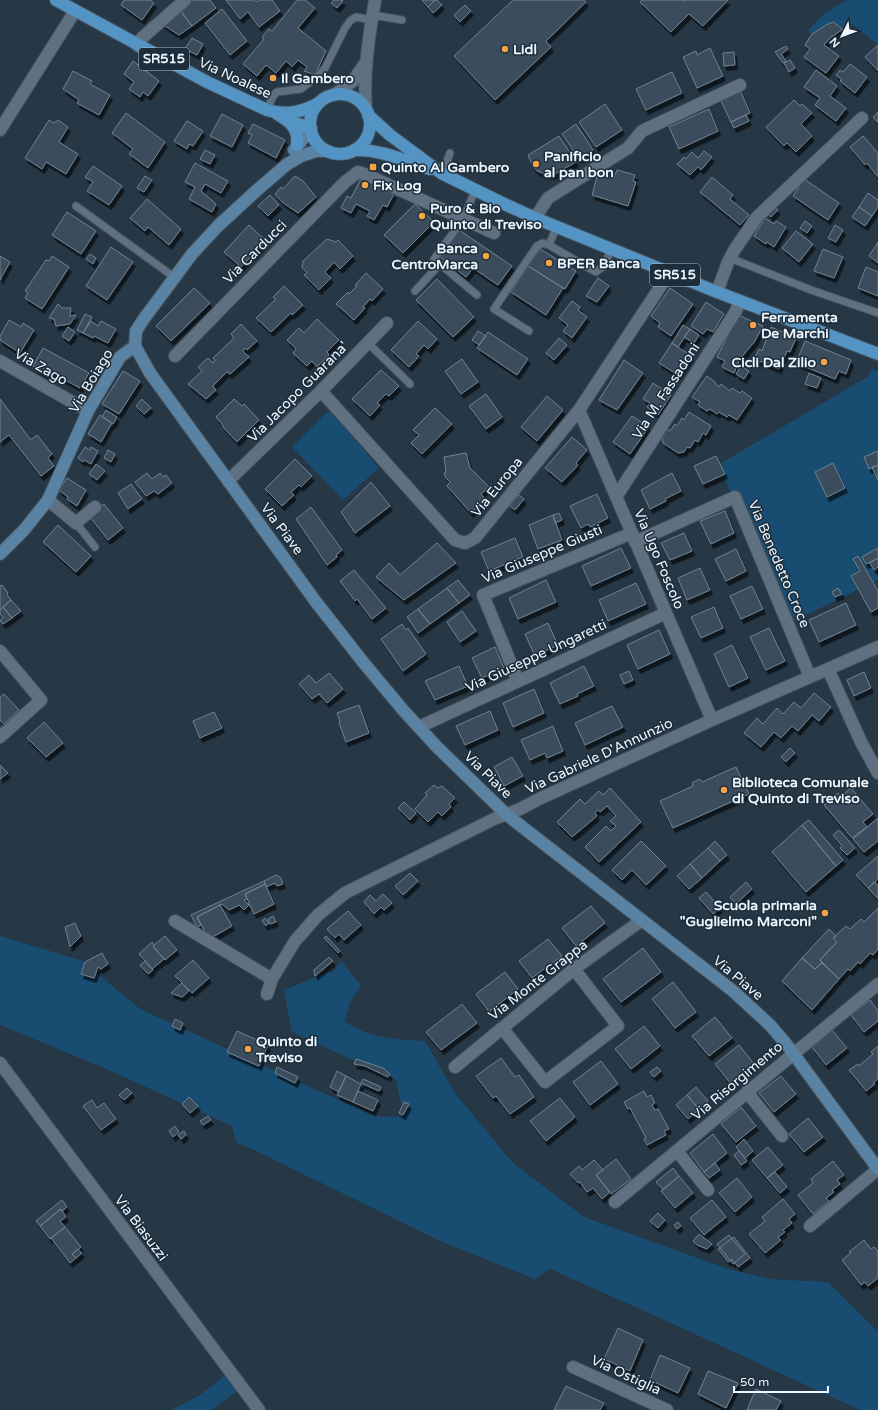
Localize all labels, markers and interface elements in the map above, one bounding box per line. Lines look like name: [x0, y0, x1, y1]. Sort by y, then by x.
north arrow: [822, 16, 862, 56]
text: N: [827, 35, 843, 50]
place label: Lidl: [513, 41, 537, 58]
marker: Lidl: [500, 44, 510, 54]
road number: SR515: [139, 48, 189, 70]
street label: Via Noalese: [196, 54, 274, 102]
place label: Il Gambero: [281, 70, 354, 87]
marker: Il Gambero: [268, 73, 278, 83]
place label: Panificio al pan bon: [544, 148, 614, 181]
place label: Quinto Al Gambero: [381, 159, 510, 176]
marker: Panificio al pan bon: [531, 159, 541, 169]
marker: Quinto Al Gambero: [368, 162, 378, 172]
place label: Fix Log: [373, 177, 422, 194]
marker: Fix Log: [360, 180, 370, 190]
place label: Puro & Bio Quinto di Treviso: [430, 200, 542, 233]
marker: Puro & Bio Quinto di Treviso: [417, 211, 427, 221]
street label: Via Carducci: [220, 217, 290, 287]
place label: Banca CentroMarca: [392, 240, 478, 273]
marker: Banca CentroMarca: [481, 251, 491, 261]
place label: BPER Banca: [557, 255, 640, 272]
marker: BPER Banca: [544, 258, 554, 268]
road number: SR515: [650, 264, 700, 286]
place label: Ferramenta De Marchi: [761, 309, 838, 342]
marker: Ferramenta De Marchi: [748, 320, 758, 330]
street label: Via Jacopo Guarana': [244, 338, 352, 446]
street label: Via M. Fassadoni: [629, 340, 703, 442]
street label: Via Zago: [11, 345, 71, 389]
street label: Via Boiago: [65, 346, 117, 416]
place label: Cicli Dal Zilio: [731, 354, 816, 371]
marker: Cicli Dal Zilio: [819, 357, 829, 367]
street label: Via Europa: [468, 454, 526, 520]
street label: Via Benedetto Croce: [744, 498, 814, 630]
street label: Via Piave: [257, 500, 307, 558]
street label: Via Ugo Foscolo: [630, 506, 688, 612]
street label: Via Giuseppe Giusti: [479, 521, 605, 587]
street label: Via Giuseppe Ungaretti: [463, 616, 609, 696]
street label: Via Gabriele D'Annunzio: [523, 714, 675, 798]
street label: Via Piave: [460, 748, 516, 802]
place label: Biblioteca Comunale di Quinto di Treviso: [732, 774, 869, 807]
marker: Biblioteca Comunale di Quinto di Treviso: [719, 785, 729, 795]
place label: Scuola primaria "Guglielmo Marconi": [680, 897, 817, 930]
marker: Scuola primaria "Guglielmo Marconi": [820, 908, 830, 918]
street label: Via Monte Grappa: [485, 936, 591, 1024]
street label: Via Piave: [709, 952, 767, 1004]
place label: Quinto di Treviso: [255, 1033, 317, 1066]
street label: Via Risorgimento: [688, 1038, 786, 1124]
marker: Quinto di Treviso: [243, 1044, 253, 1054]
street label: Via Biasuzzi: [111, 1192, 171, 1264]
street label: Via Ostiglia: [588, 1351, 664, 1399]
scale bar: [734, 1368, 828, 1394]
text: 50 m: [740, 1375, 769, 1389]

